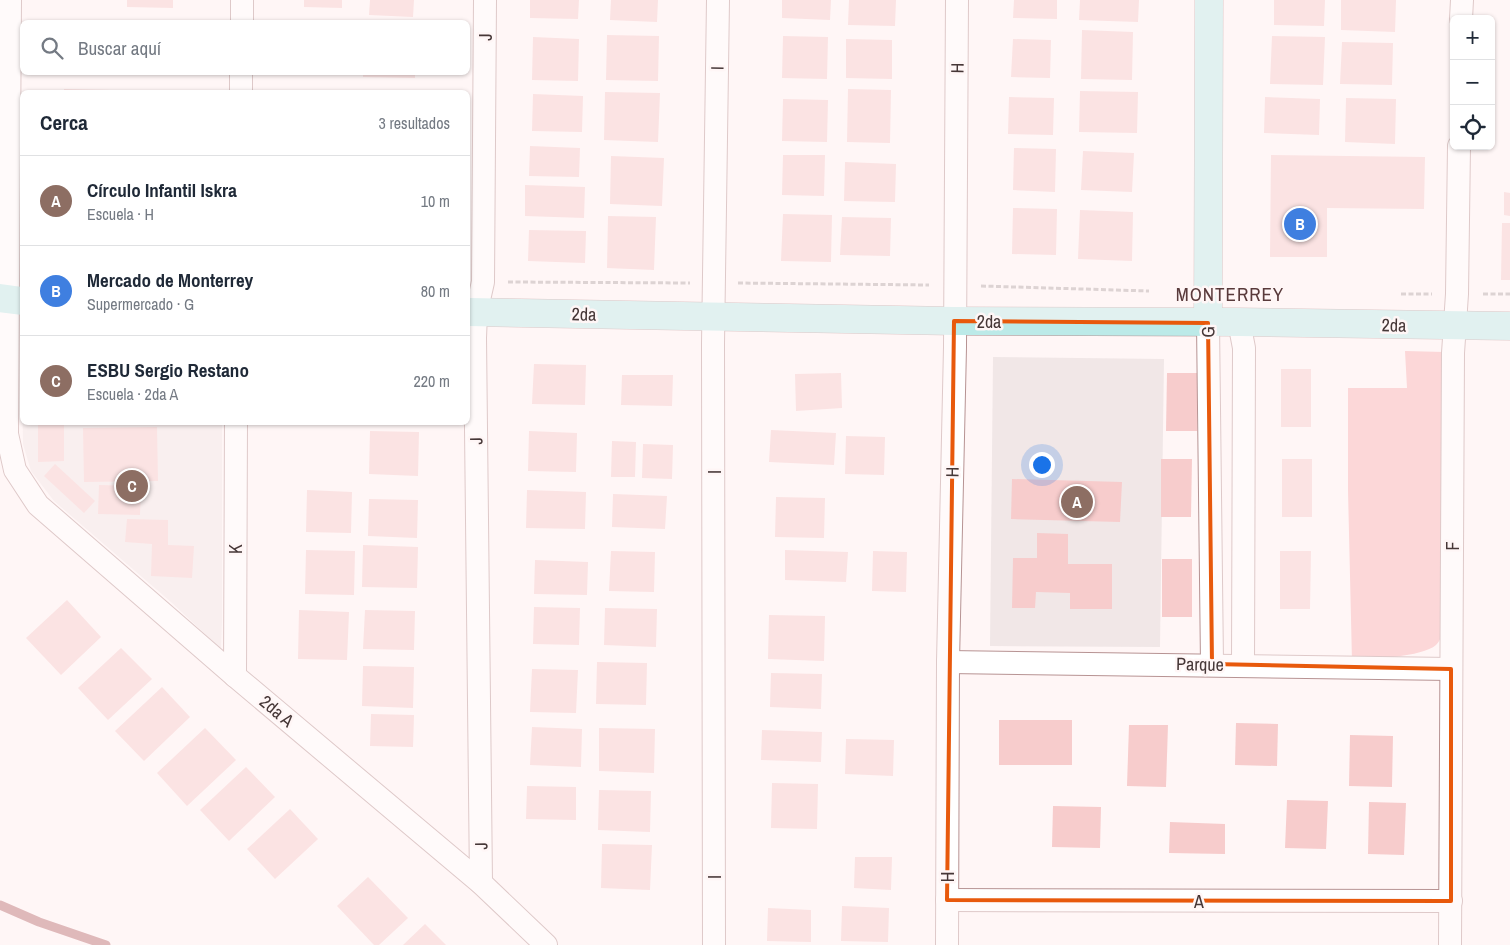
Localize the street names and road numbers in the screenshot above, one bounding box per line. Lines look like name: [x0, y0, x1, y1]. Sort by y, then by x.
street label: J: [473, 33, 498, 41]
street label: H: [944, 62, 970, 74]
street label: I: [704, 66, 730, 70]
street label: 2da: [571, 301, 597, 327]
street label: 2da: [977, 309, 1001, 334]
street label: 2da: [1381, 312, 1407, 338]
street label: G: [1195, 326, 1221, 338]
street label: J: [463, 437, 489, 445]
street label: H: [939, 466, 965, 478]
street label: I: [702, 470, 727, 474]
street label: F: [1440, 541, 1465, 551]
street label: K: [223, 544, 248, 554]
street label: Parque: [1176, 651, 1224, 677]
street label: 2da A: [255, 689, 300, 733]
street label: J: [468, 842, 494, 850]
street label: H: [935, 872, 960, 882]
street label: I: [702, 875, 727, 879]
street label: A: [1193, 889, 1204, 914]

